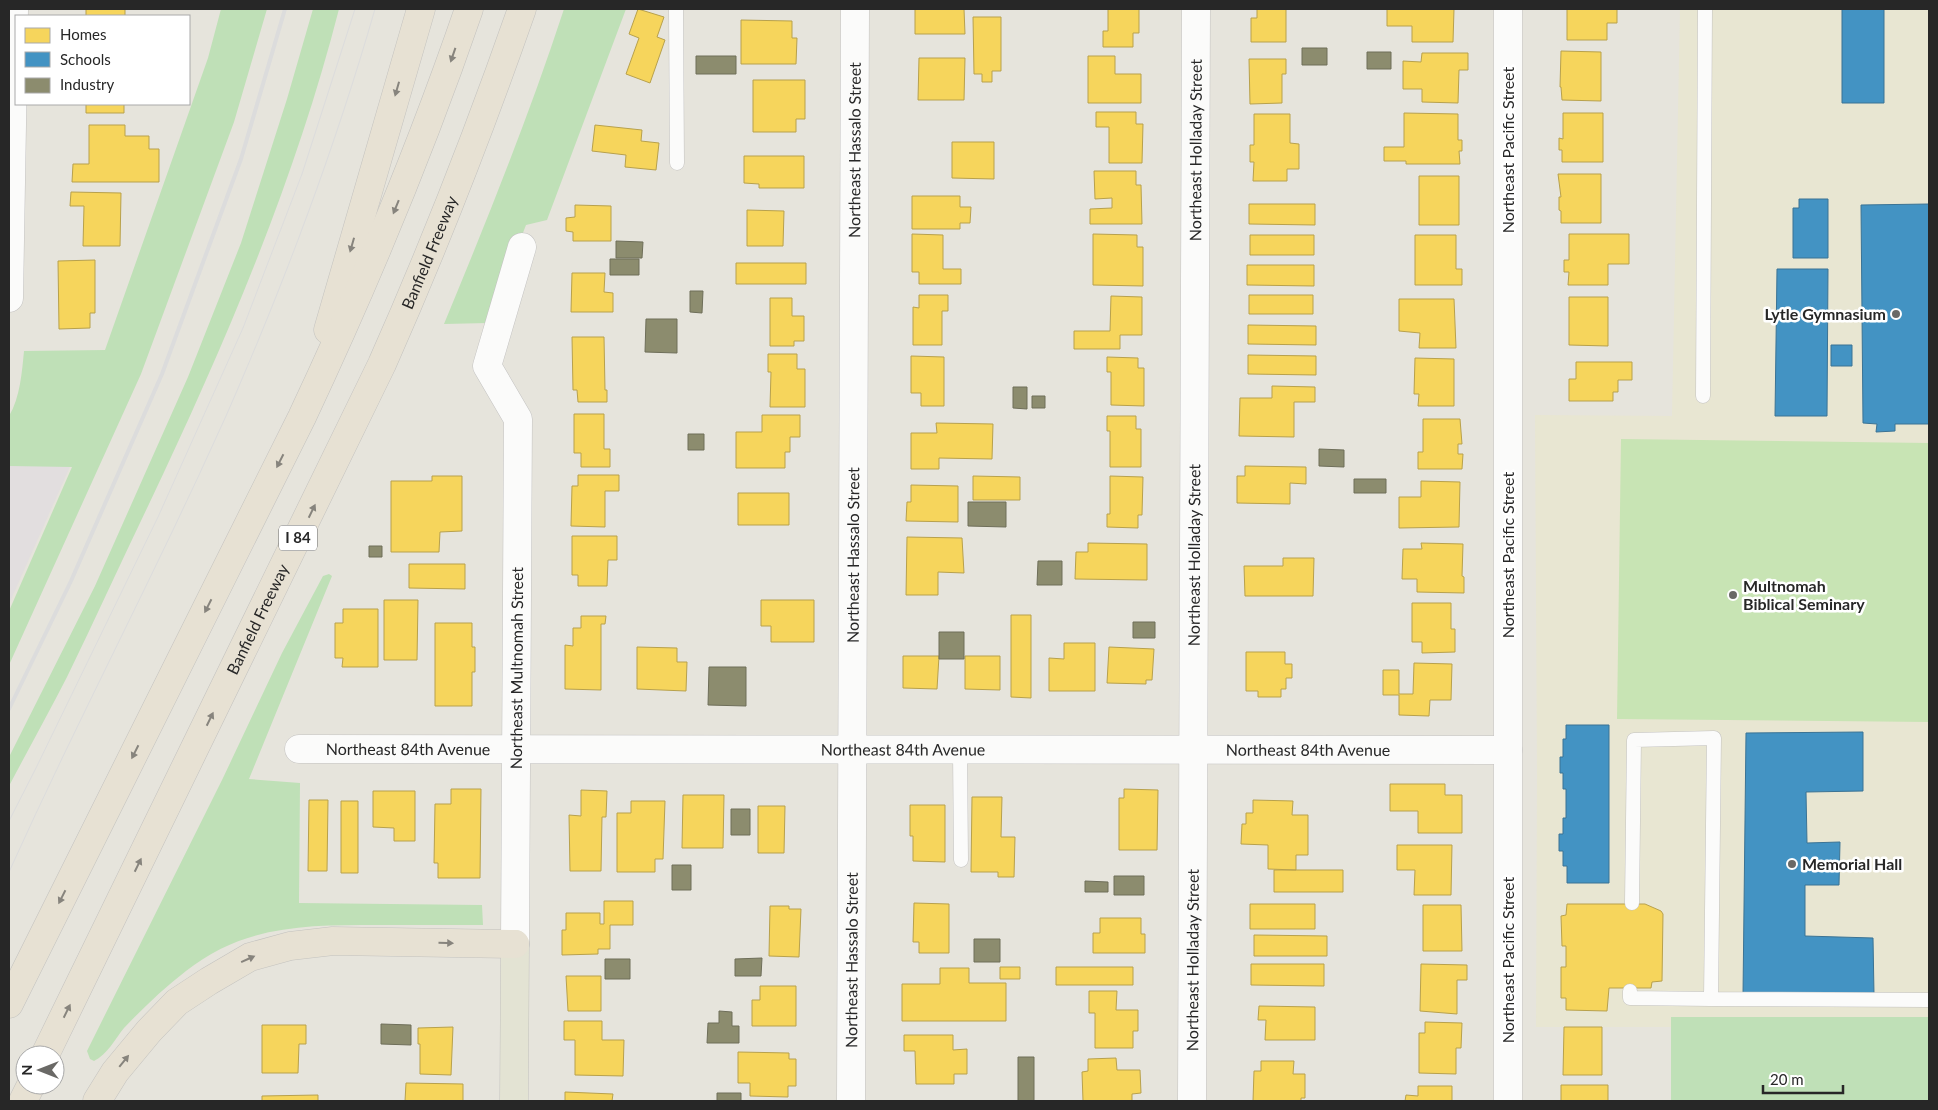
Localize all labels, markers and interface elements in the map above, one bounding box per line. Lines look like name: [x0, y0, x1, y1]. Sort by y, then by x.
legend: [15, 15, 190, 105]
text: Homes: [60, 25, 106, 43]
one-way arrow: [449, 48, 457, 63]
text: Schools: [60, 50, 111, 68]
street label: Northeast Holladay Street: [1185, 59, 1205, 241]
street label: Northeast Hassalo Street: [844, 62, 864, 238]
street label: Northeast Pacific Street: [1498, 66, 1517, 233]
text: Industry: [60, 75, 115, 93]
one-way arrow: [393, 82, 401, 97]
street label: Banfield Freeway: [397, 192, 461, 312]
one-way arrow: [391, 200, 399, 214]
one-way arrow: [348, 238, 356, 253]
place label: Lytle Gymnasium: [1764, 304, 1886, 323]
marker: Lytle Gymnasium: [1890, 308, 1902, 320]
one-way arrow: [276, 454, 284, 468]
street label: Northeast Holladay Street: [1184, 464, 1203, 646]
street label: Northeast Hassalo Street: [843, 467, 862, 643]
street label: Northeast Pacific Street: [1498, 471, 1517, 638]
one-way arrow: [308, 503, 316, 518]
road number: I 84: [279, 526, 317, 550]
street label: Banfield Freeway: [222, 560, 292, 677]
street label: Northeast Multnomah Street: [506, 567, 526, 769]
place label: Multnomah Biblical Seminary: [1743, 576, 1865, 613]
marker: Multnomah Biblical Seminary: [1727, 589, 1739, 601]
one-way arrow: [203, 599, 212, 614]
one-way arrow: [206, 712, 214, 726]
street label: Northeast 84th Avenue: [326, 739, 490, 758]
street label: Northeast 84th Avenue: [821, 739, 985, 759]
street label: Northeast 84th Avenue: [1226, 740, 1390, 759]
one-way arrow: [131, 745, 139, 759]
place label: Memorial Hall: [1802, 854, 1902, 873]
one-way arrow: [134, 858, 142, 872]
marker: Memorial Hall: [1786, 858, 1798, 870]
street label: Northeast Holladay Street: [1182, 869, 1202, 1051]
street label: Northeast Hassalo Street: [841, 872, 861, 1048]
street label: Northeast Pacific Street: [1498, 876, 1517, 1043]
one-way arrow: [58, 890, 66, 904]
one-way arrow: [438, 939, 454, 947]
one-way arrow: [241, 955, 255, 963]
one-way arrow: [63, 1004, 71, 1018]
north arrow: [15, 1045, 65, 1095]
one-way arrow: [119, 1055, 130, 1068]
scale bar: [1763, 1062, 1843, 1094]
text: N: [18, 1065, 35, 1075]
text: 20 m: [1770, 1070, 1804, 1088]

